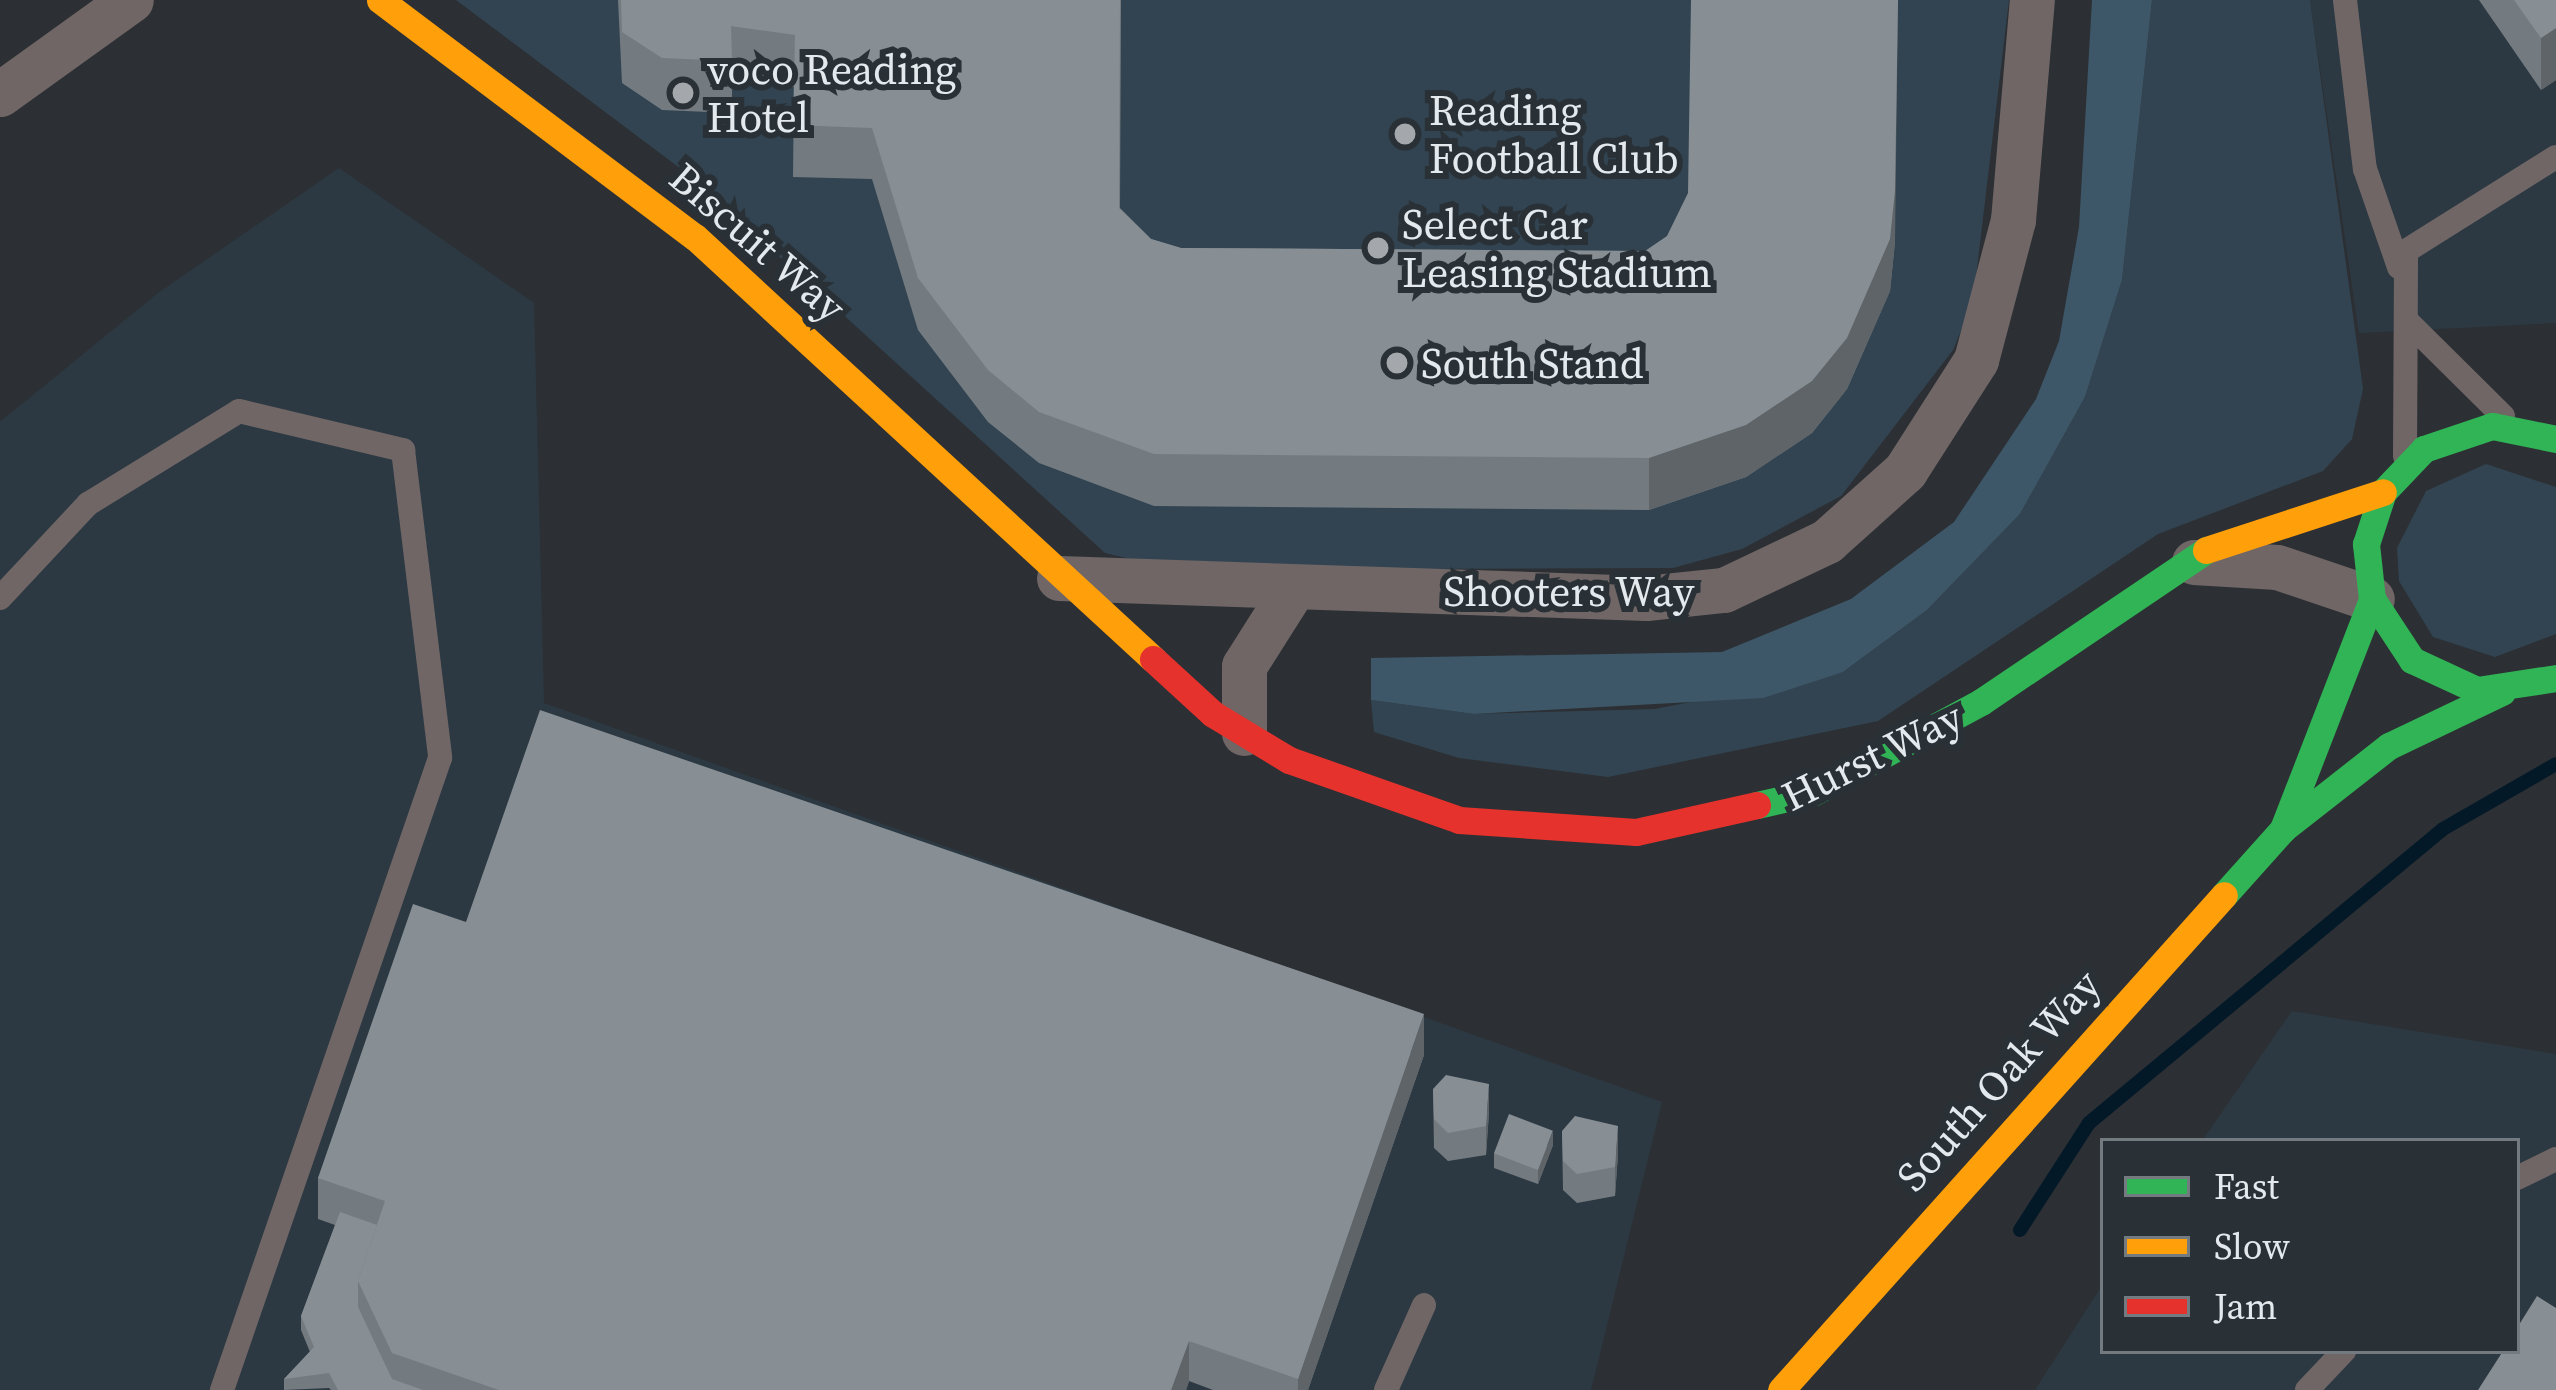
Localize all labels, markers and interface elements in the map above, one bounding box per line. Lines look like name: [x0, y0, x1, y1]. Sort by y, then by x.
place label: voco Reading Hotel: [707, 44, 957, 142]
marker: voco Reading Hotel: [670, 80, 696, 106]
place label: Reading Football Club: [1429, 85, 1679, 184]
marker: Reading Football Club: [1392, 121, 1418, 147]
street label: Biscuit Way: [659, 151, 857, 333]
place label: Select Car Leasing Stadium: [1402, 199, 1712, 298]
marker: Select Car Leasing Stadium: [1365, 235, 1391, 261]
place label: South Stand: [1421, 338, 1643, 388]
marker: South Stand: [1384, 350, 1410, 376]
street label: Shooters Way: [1443, 566, 1695, 616]
street label: Hurst Way: [1773, 690, 1971, 822]
street label: South Oak Way: [1885, 959, 2111, 1201]
legend: [2100, 1138, 2520, 1354]
text: Fast: [2214, 1162, 2279, 1211]
text: Slow: [2214, 1222, 2290, 1271]
text: Jam: [2214, 1282, 2277, 1331]

